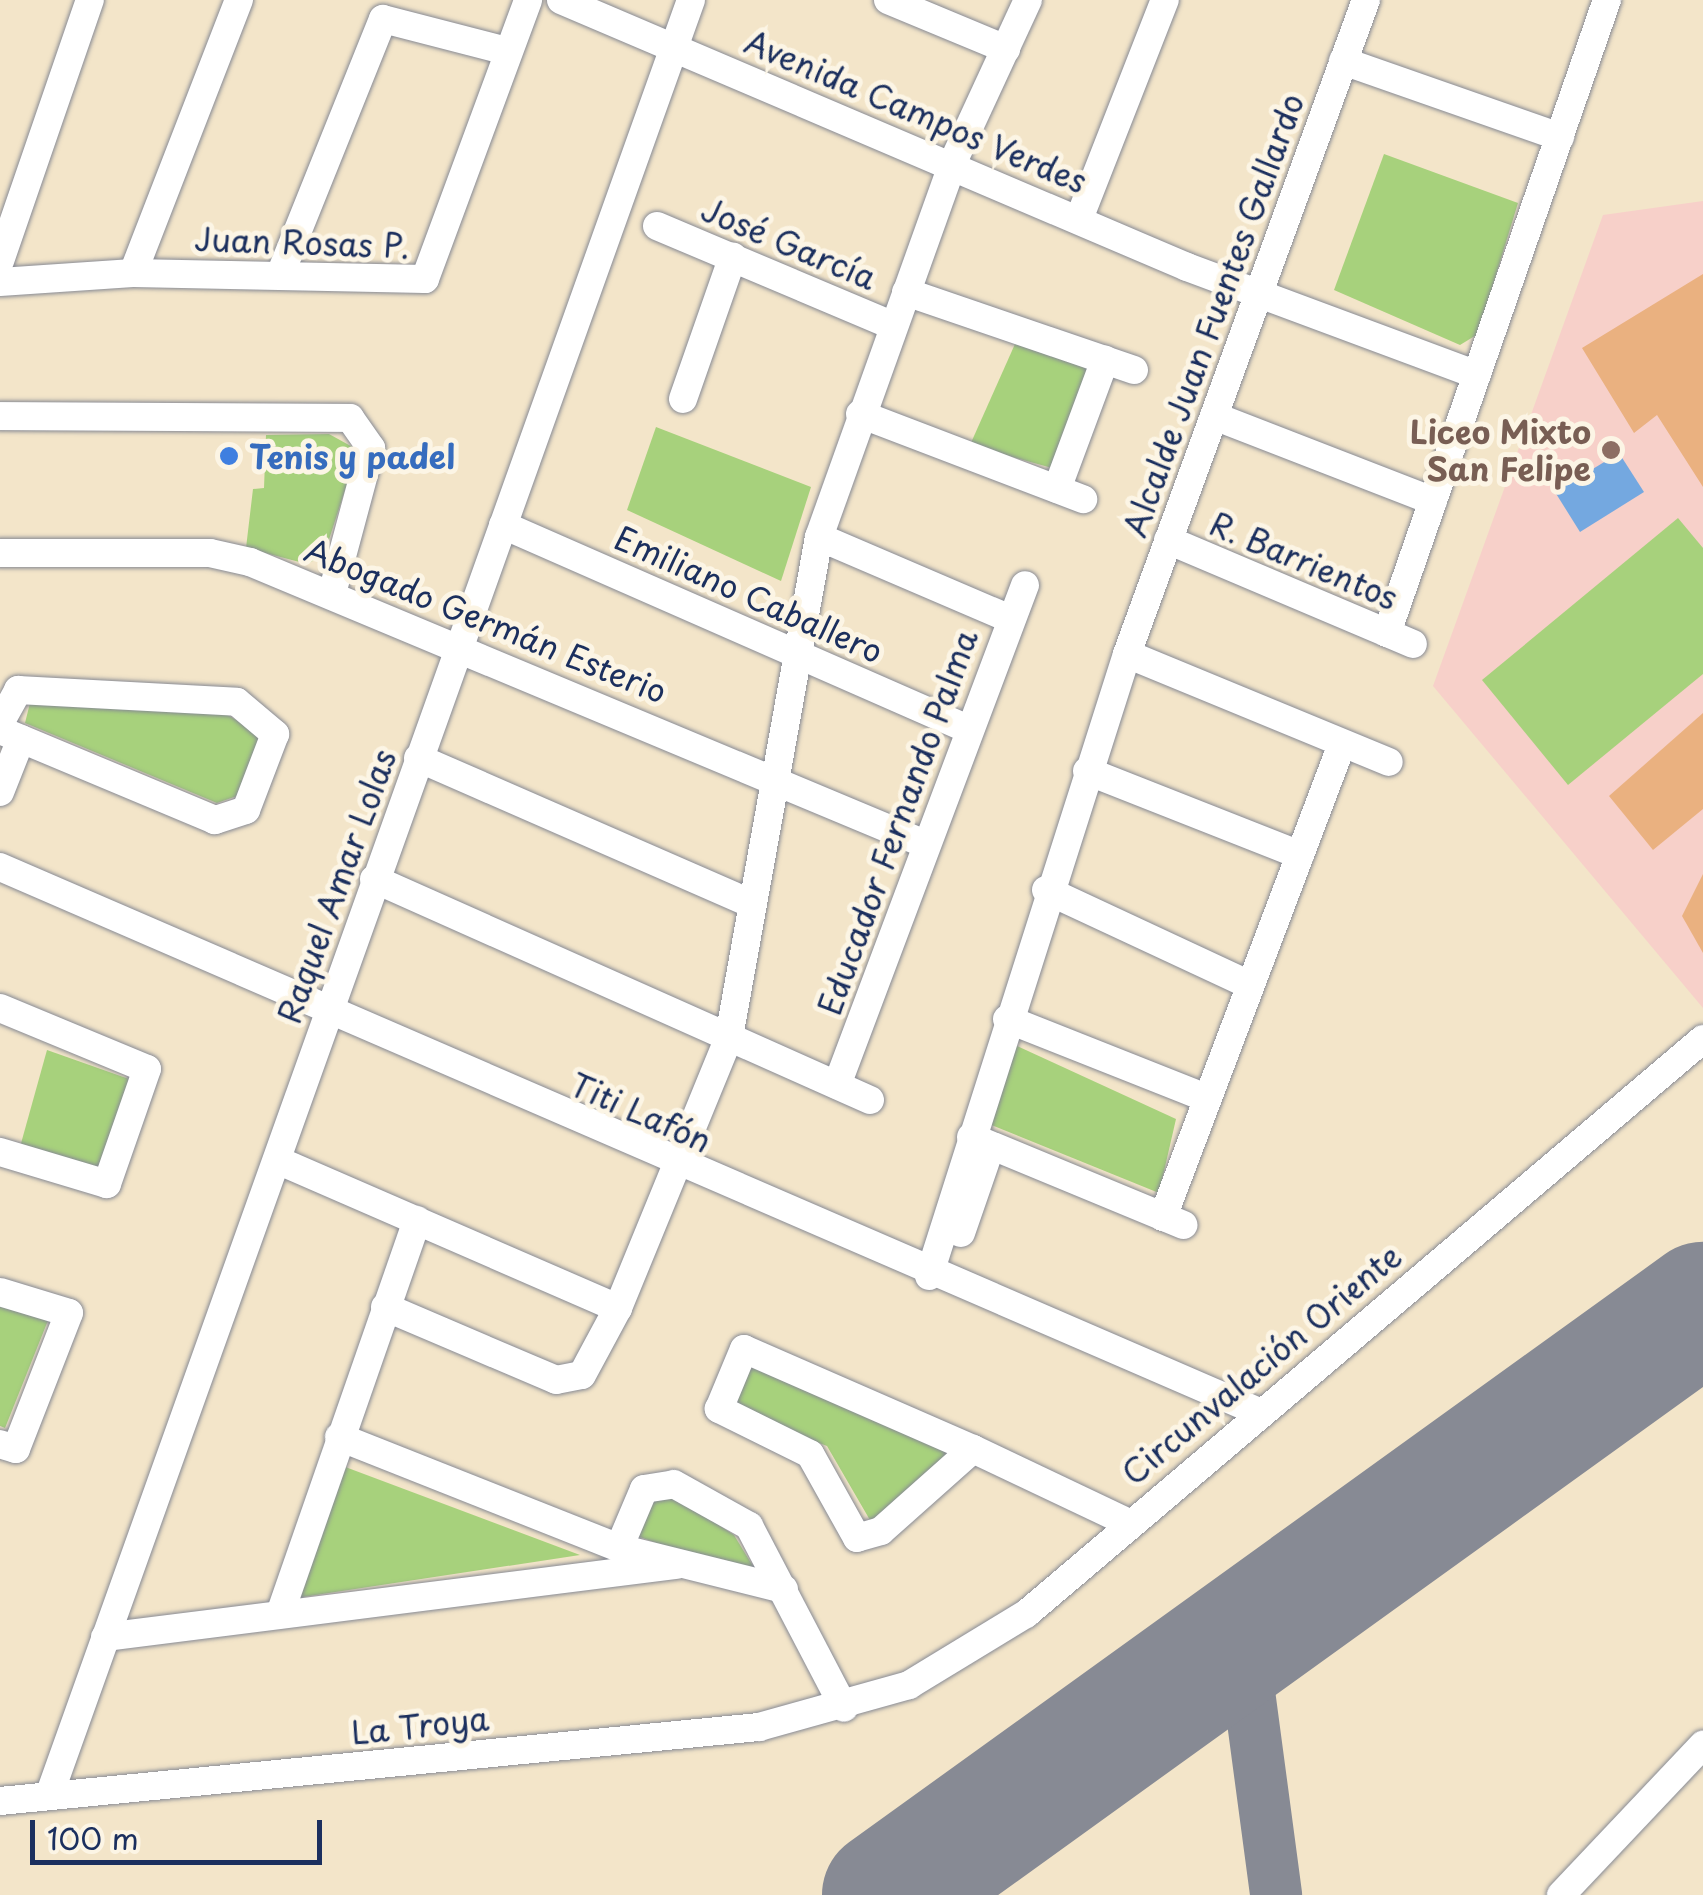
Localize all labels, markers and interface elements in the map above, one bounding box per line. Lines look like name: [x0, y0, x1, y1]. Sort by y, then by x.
street label: Avenida Campos Verdes: [740, 22, 1092, 200]
street label: Alcalde Juan Fuentes Gallardo: [1114, 86, 1312, 544]
street label: José García: [697, 189, 881, 297]
street label: Juan Rosas P.: [196, 219, 408, 265]
place label: Liceo Mixto San Felipe: [1410, 413, 1591, 488]
place label: Tenis y padel: [249, 437, 455, 475]
marker: Liceo Mixto San Felipe: [1600, 439, 1622, 461]
marker: Tenis y padel: [218, 445, 240, 467]
street label: R. Barrientos: [1203, 503, 1405, 617]
street label: Emiliano Caballero: [609, 517, 889, 671]
street label: Abogado Germán Esterio: [299, 530, 673, 710]
street label: Educador Fernando Palma: [809, 625, 985, 1019]
street label: Raquel Amar Lolas: [268, 743, 404, 1029]
street label: Titi Lafón: [565, 1064, 717, 1160]
street label: Circunvalación Oriente: [1113, 1236, 1409, 1492]
street label: La Troya: [349, 1699, 491, 1751]
scale bar: [35, 1800, 328, 1862]
text: 100 m: [47, 1815, 139, 1860]

